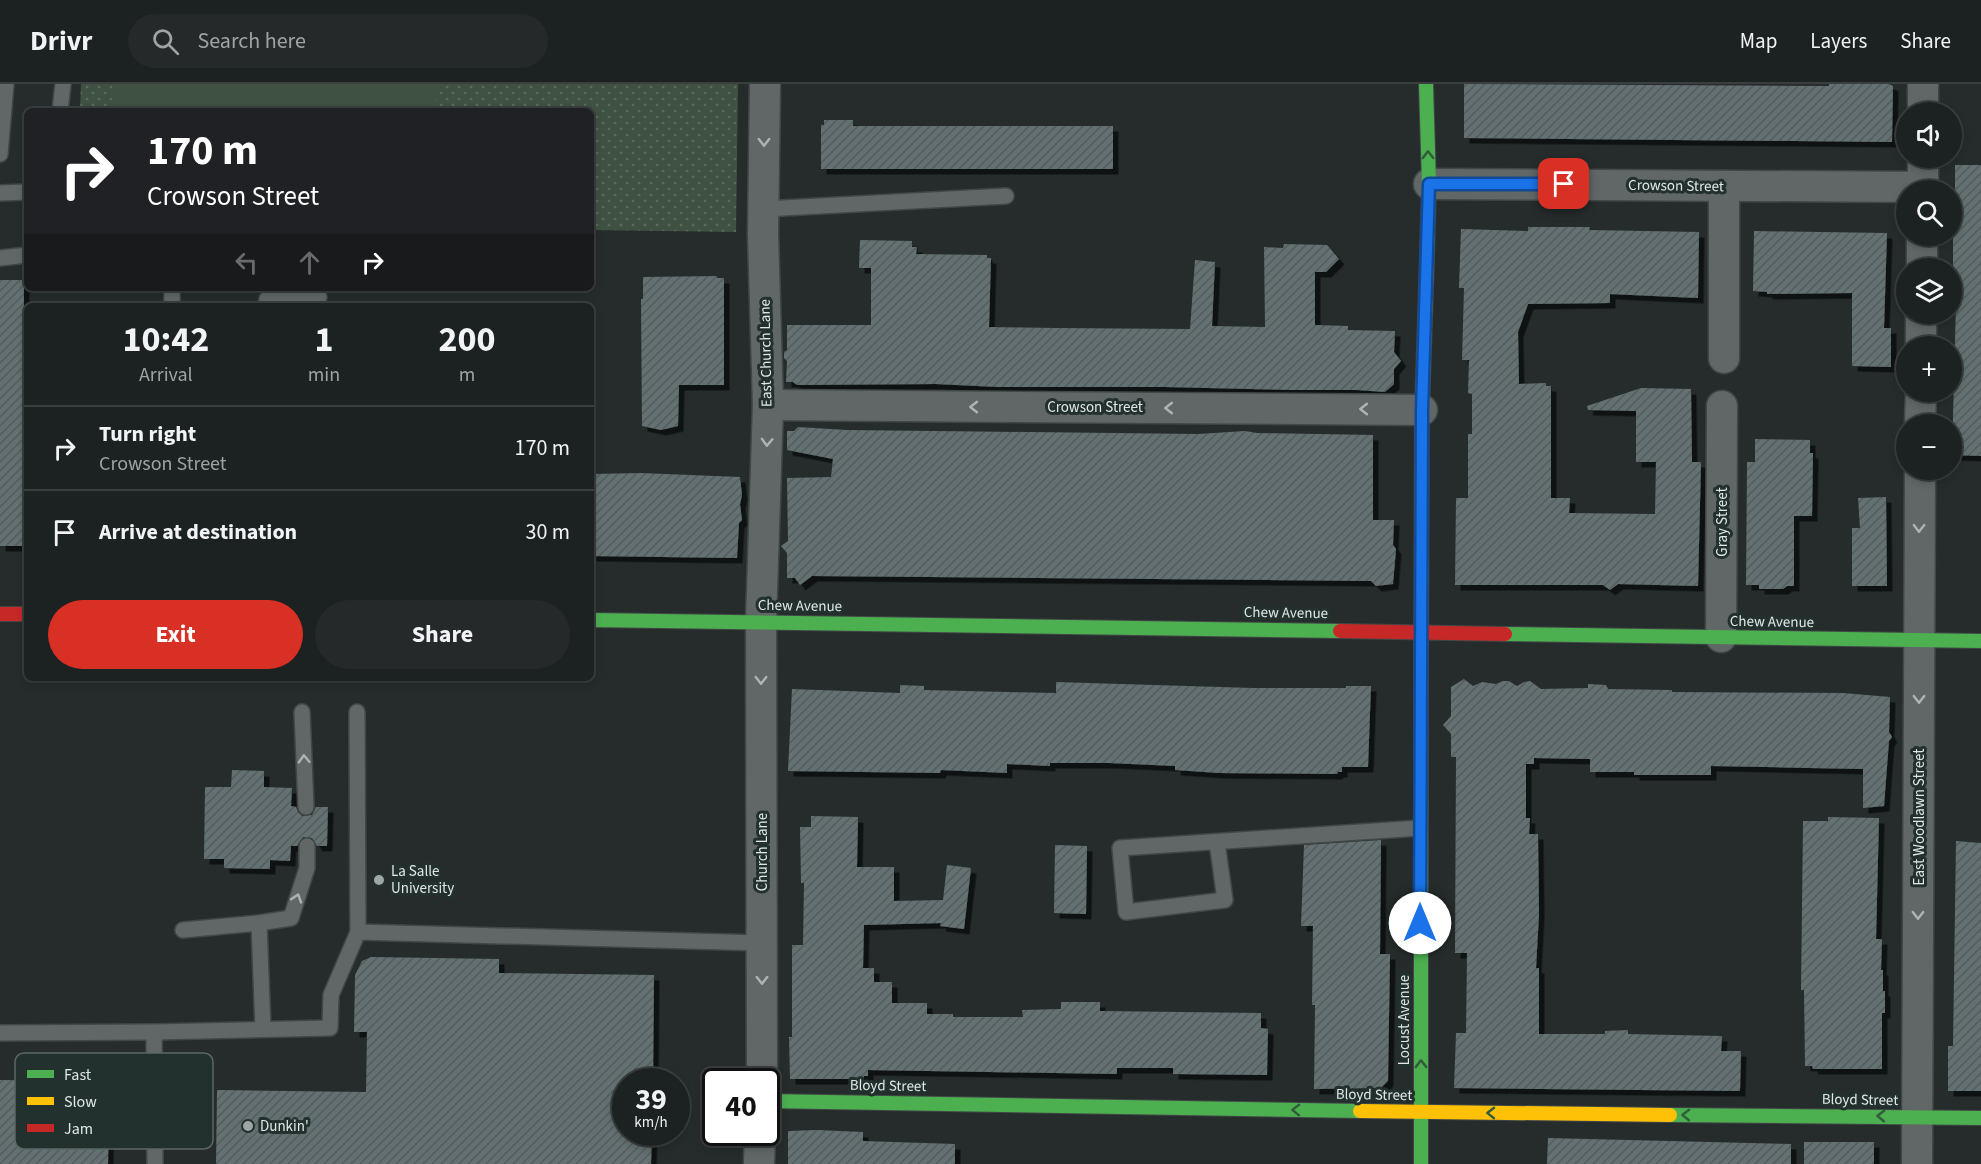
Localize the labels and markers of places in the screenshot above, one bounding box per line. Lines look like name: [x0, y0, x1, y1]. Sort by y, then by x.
pin: [1538, 158, 1589, 209]
place label: La Salle University: [391, 861, 454, 899]
marker: La Salle University: [372, 873, 386, 887]
place label: Dunkin': [260, 1116, 309, 1137]
marker: Dunkin': [241, 1119, 255, 1133]

